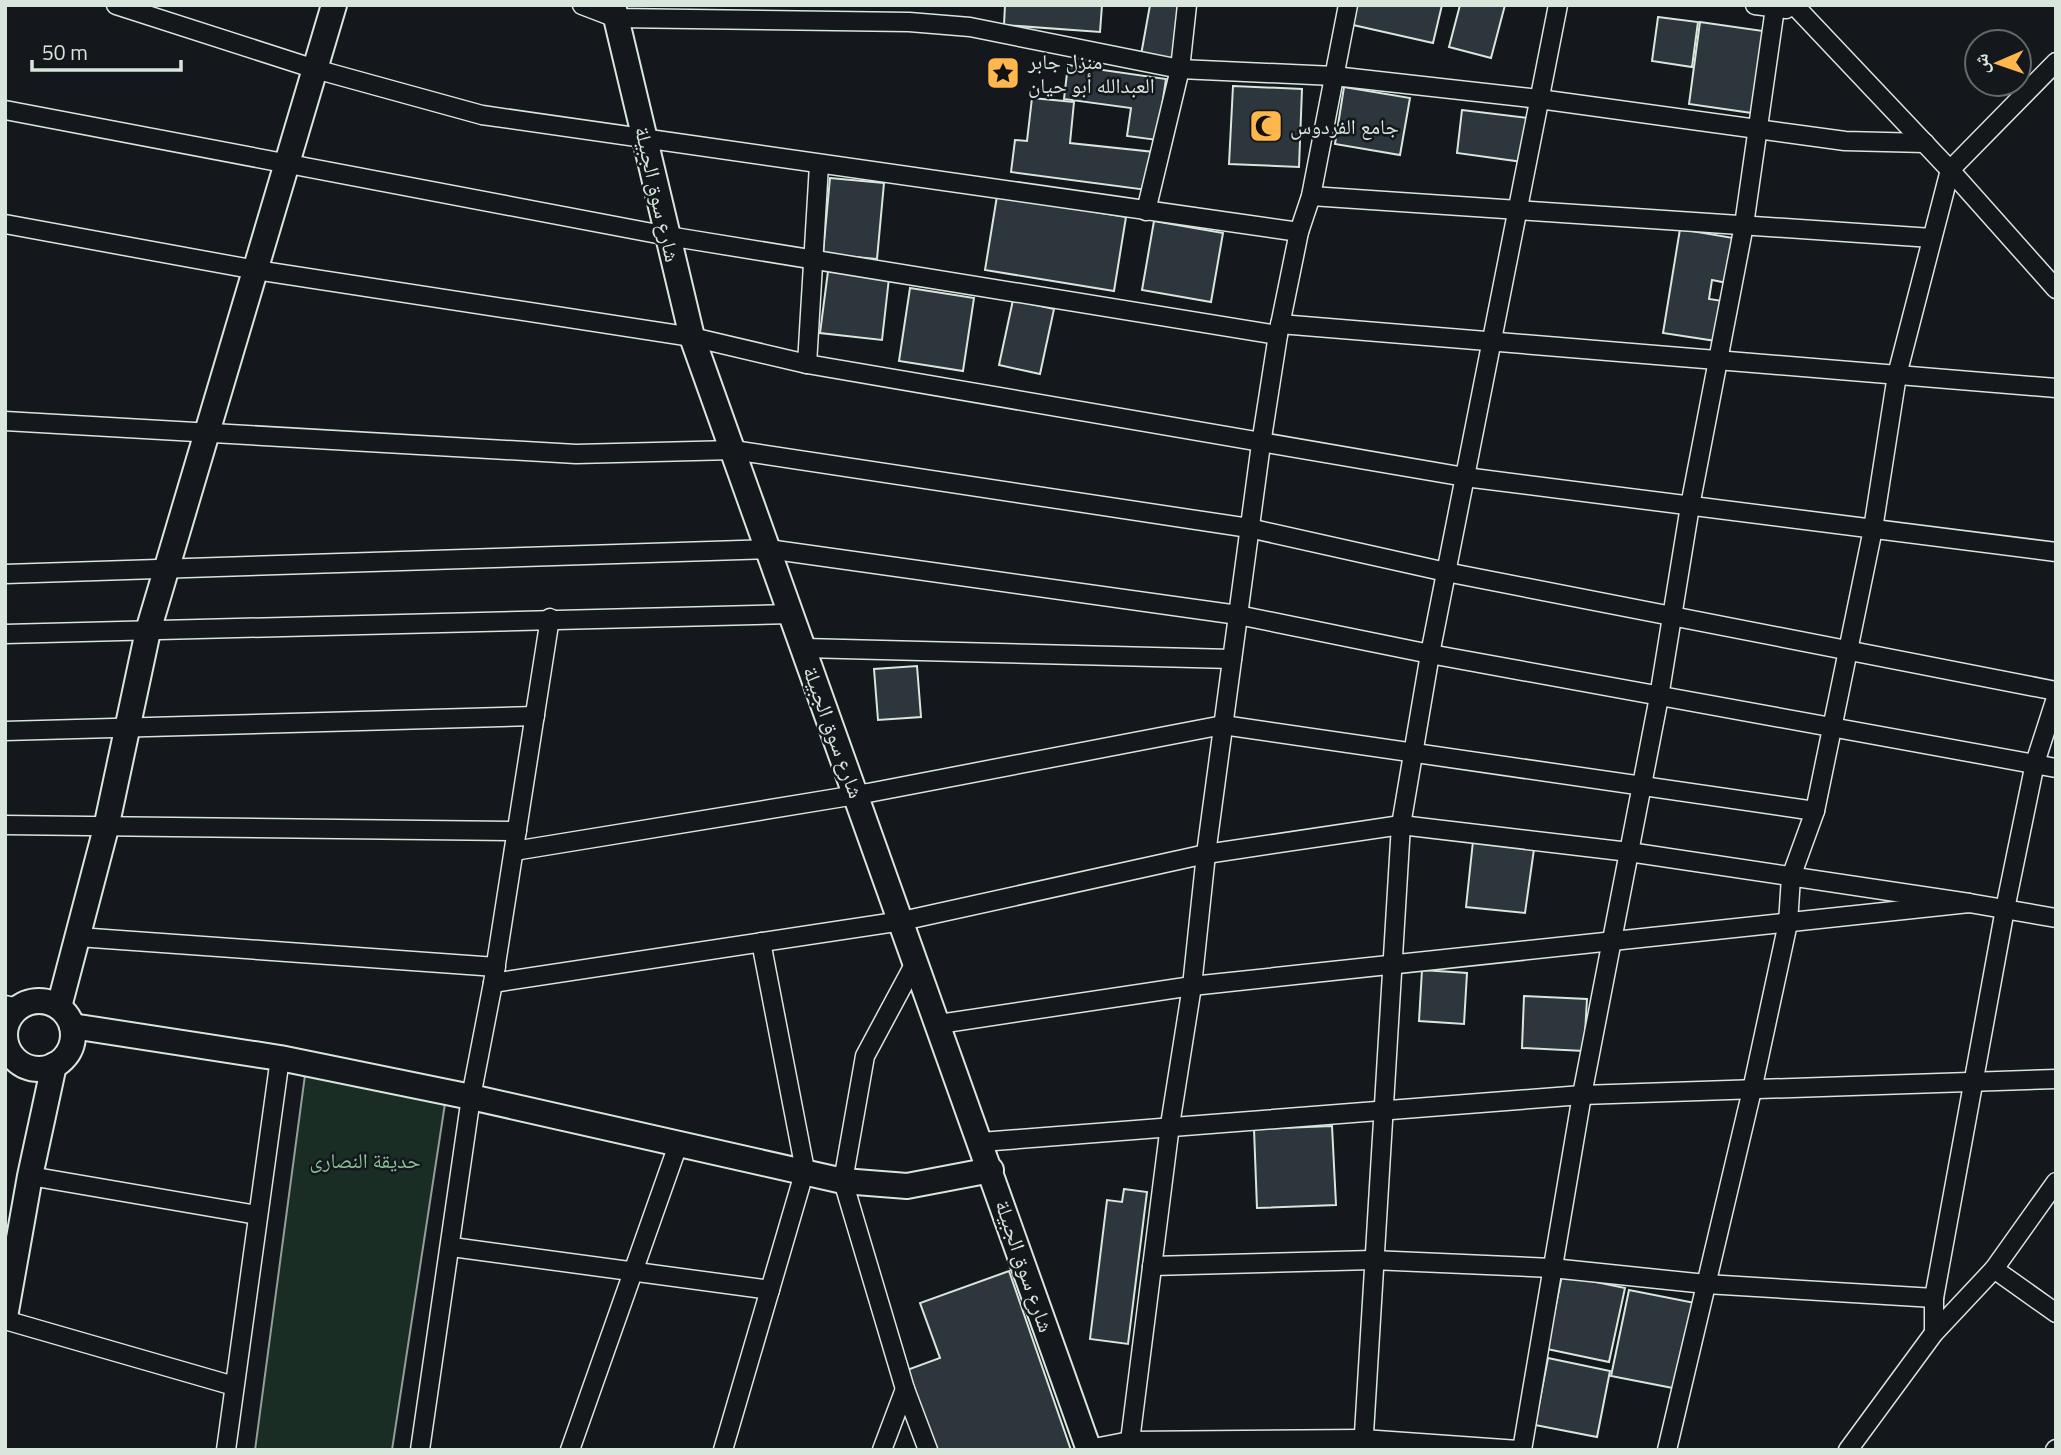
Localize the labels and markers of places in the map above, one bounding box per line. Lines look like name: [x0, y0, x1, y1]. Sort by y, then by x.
place label: منزل جابر العبدالله أبو حيان: [1027, 45, 1155, 101]
place icon: منزل جابر العبدالله أبو حيان: [984, 54, 1022, 92]
mosque icon: جامع الفردوس: [1247, 107, 1285, 145]
place label: جامع الفردوس: [1290, 110, 1399, 142]

